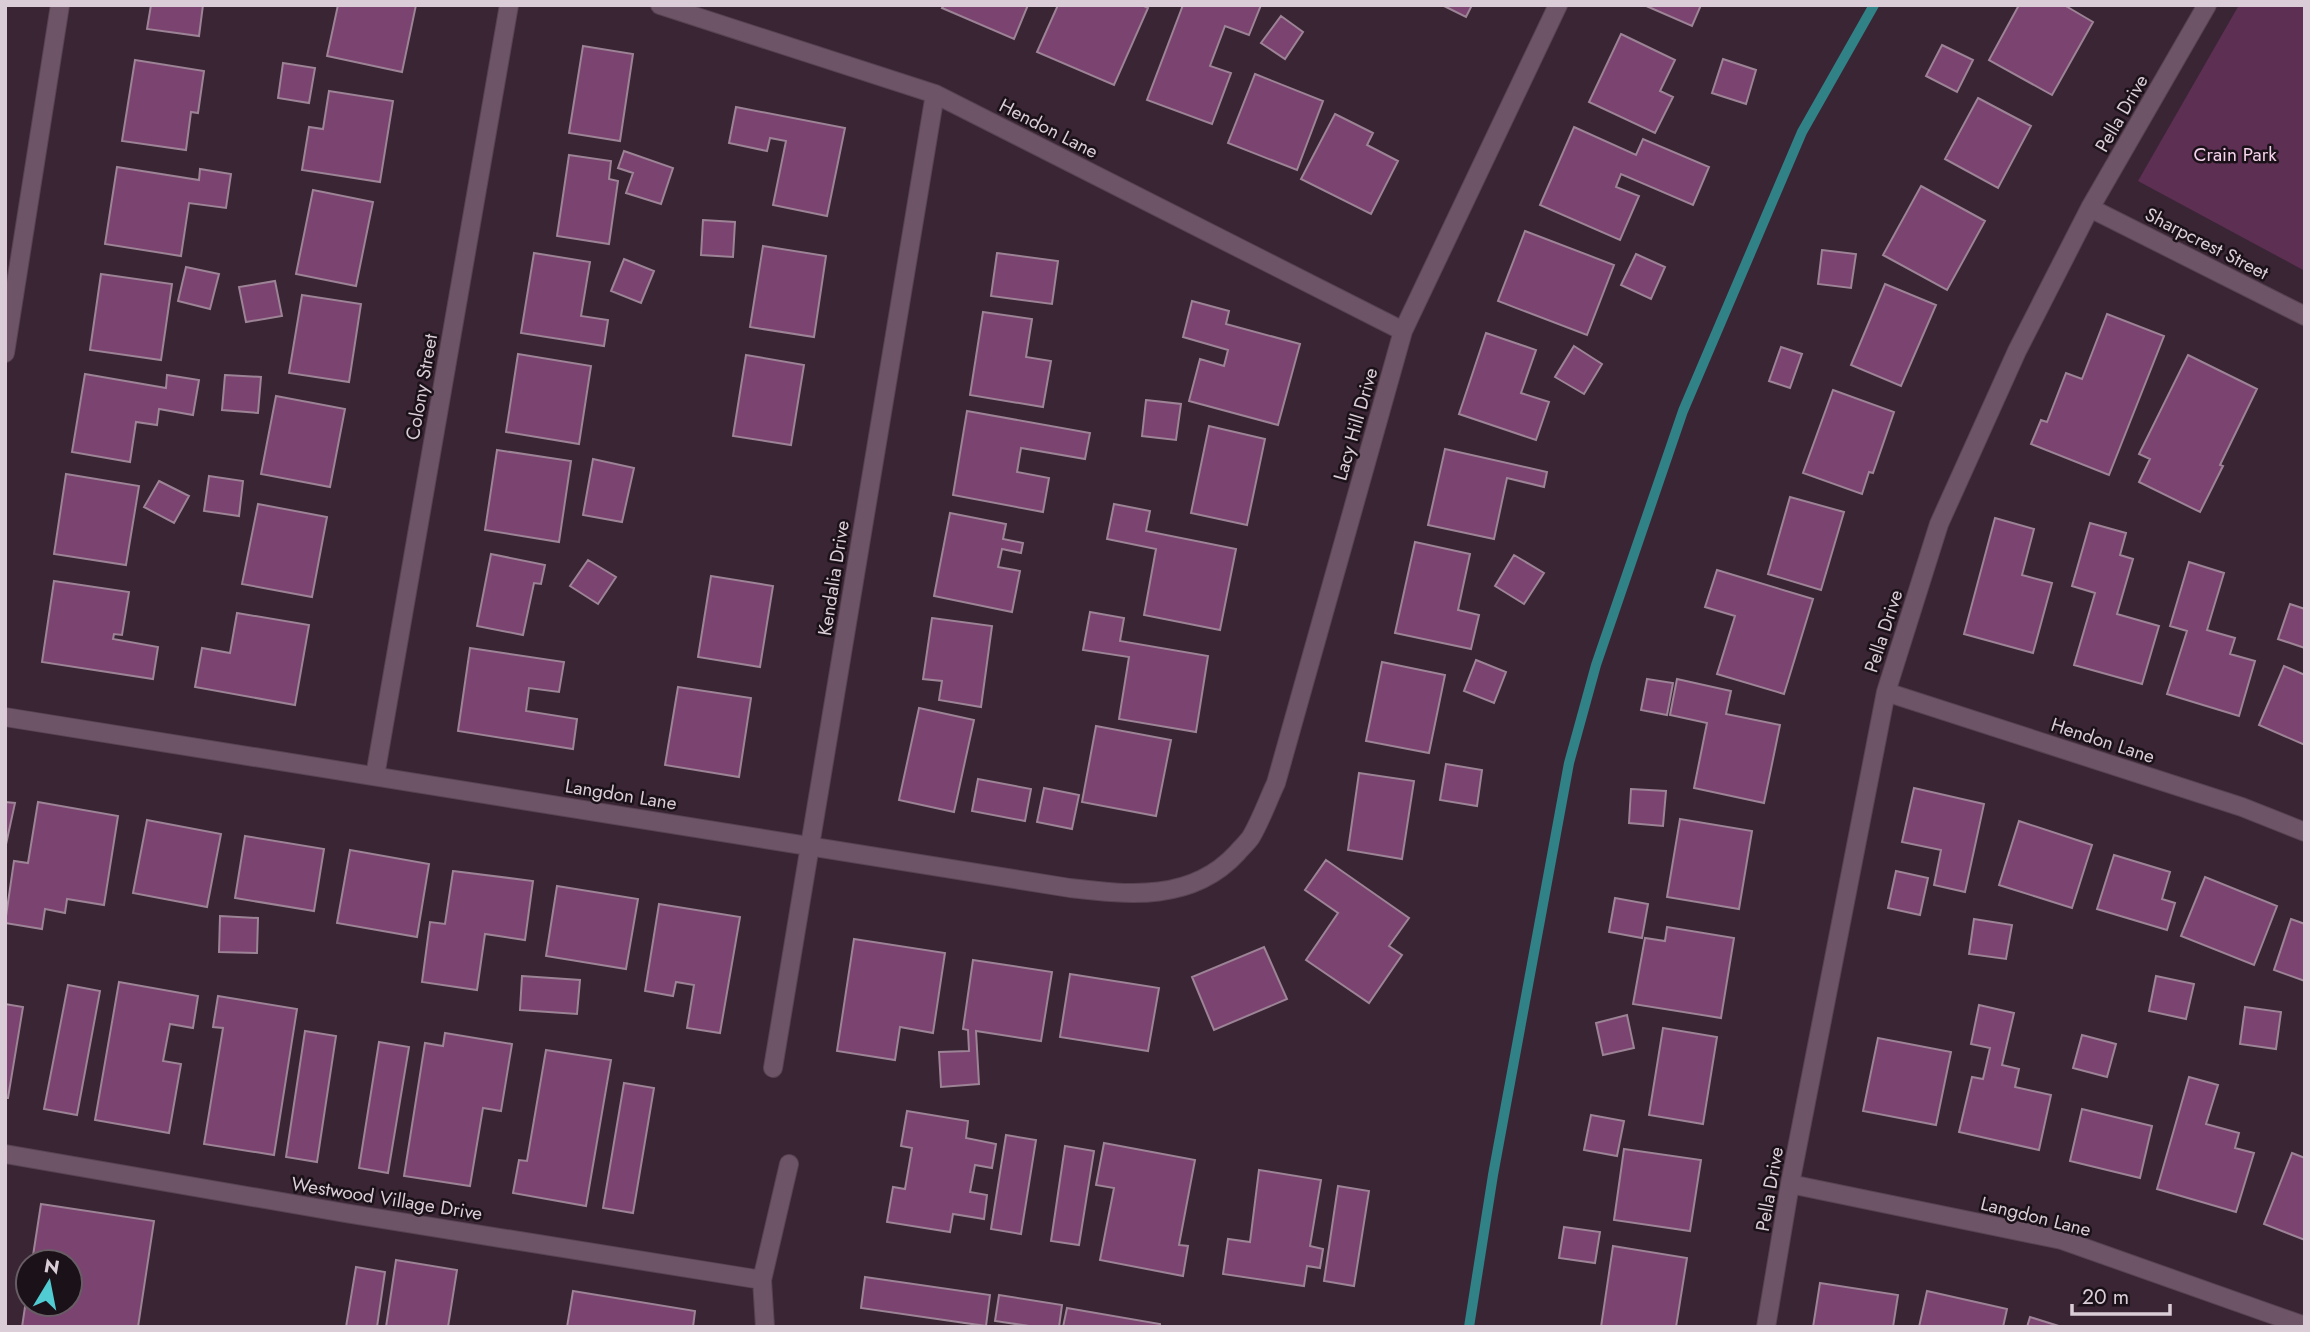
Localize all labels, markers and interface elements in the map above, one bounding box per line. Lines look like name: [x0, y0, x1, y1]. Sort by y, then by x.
street label: Pella Drive: [2088, 69, 2155, 157]
street label: Hendon Lane: [995, 92, 1103, 165]
park label: Crain Park: [2193, 141, 2277, 168]
street label: Sharpcrest Street: [2140, 201, 2274, 286]
street label: Colony Street: [399, 331, 444, 442]
street label: Lacy Hill Drive: [1327, 364, 1385, 484]
street label: Kendalia Drive: [811, 518, 856, 638]
street label: Pella Drive: [1857, 586, 1910, 676]
street label: Hendon Lane: [2047, 711, 2158, 770]
street label: Langdon Lane: [563, 772, 679, 817]
street label: Pella Drive: [1749, 1144, 1790, 1234]
street label: Westwood Village Drive: [289, 1170, 485, 1227]
street label: Langdon Lane: [1978, 1190, 2094, 1243]
north arrow: [14, 1248, 84, 1318]
text: N: [42, 1252, 62, 1281]
scale bar: [2072, 1272, 2170, 1316]
text: 20 m: [2082, 1282, 2129, 1312]

